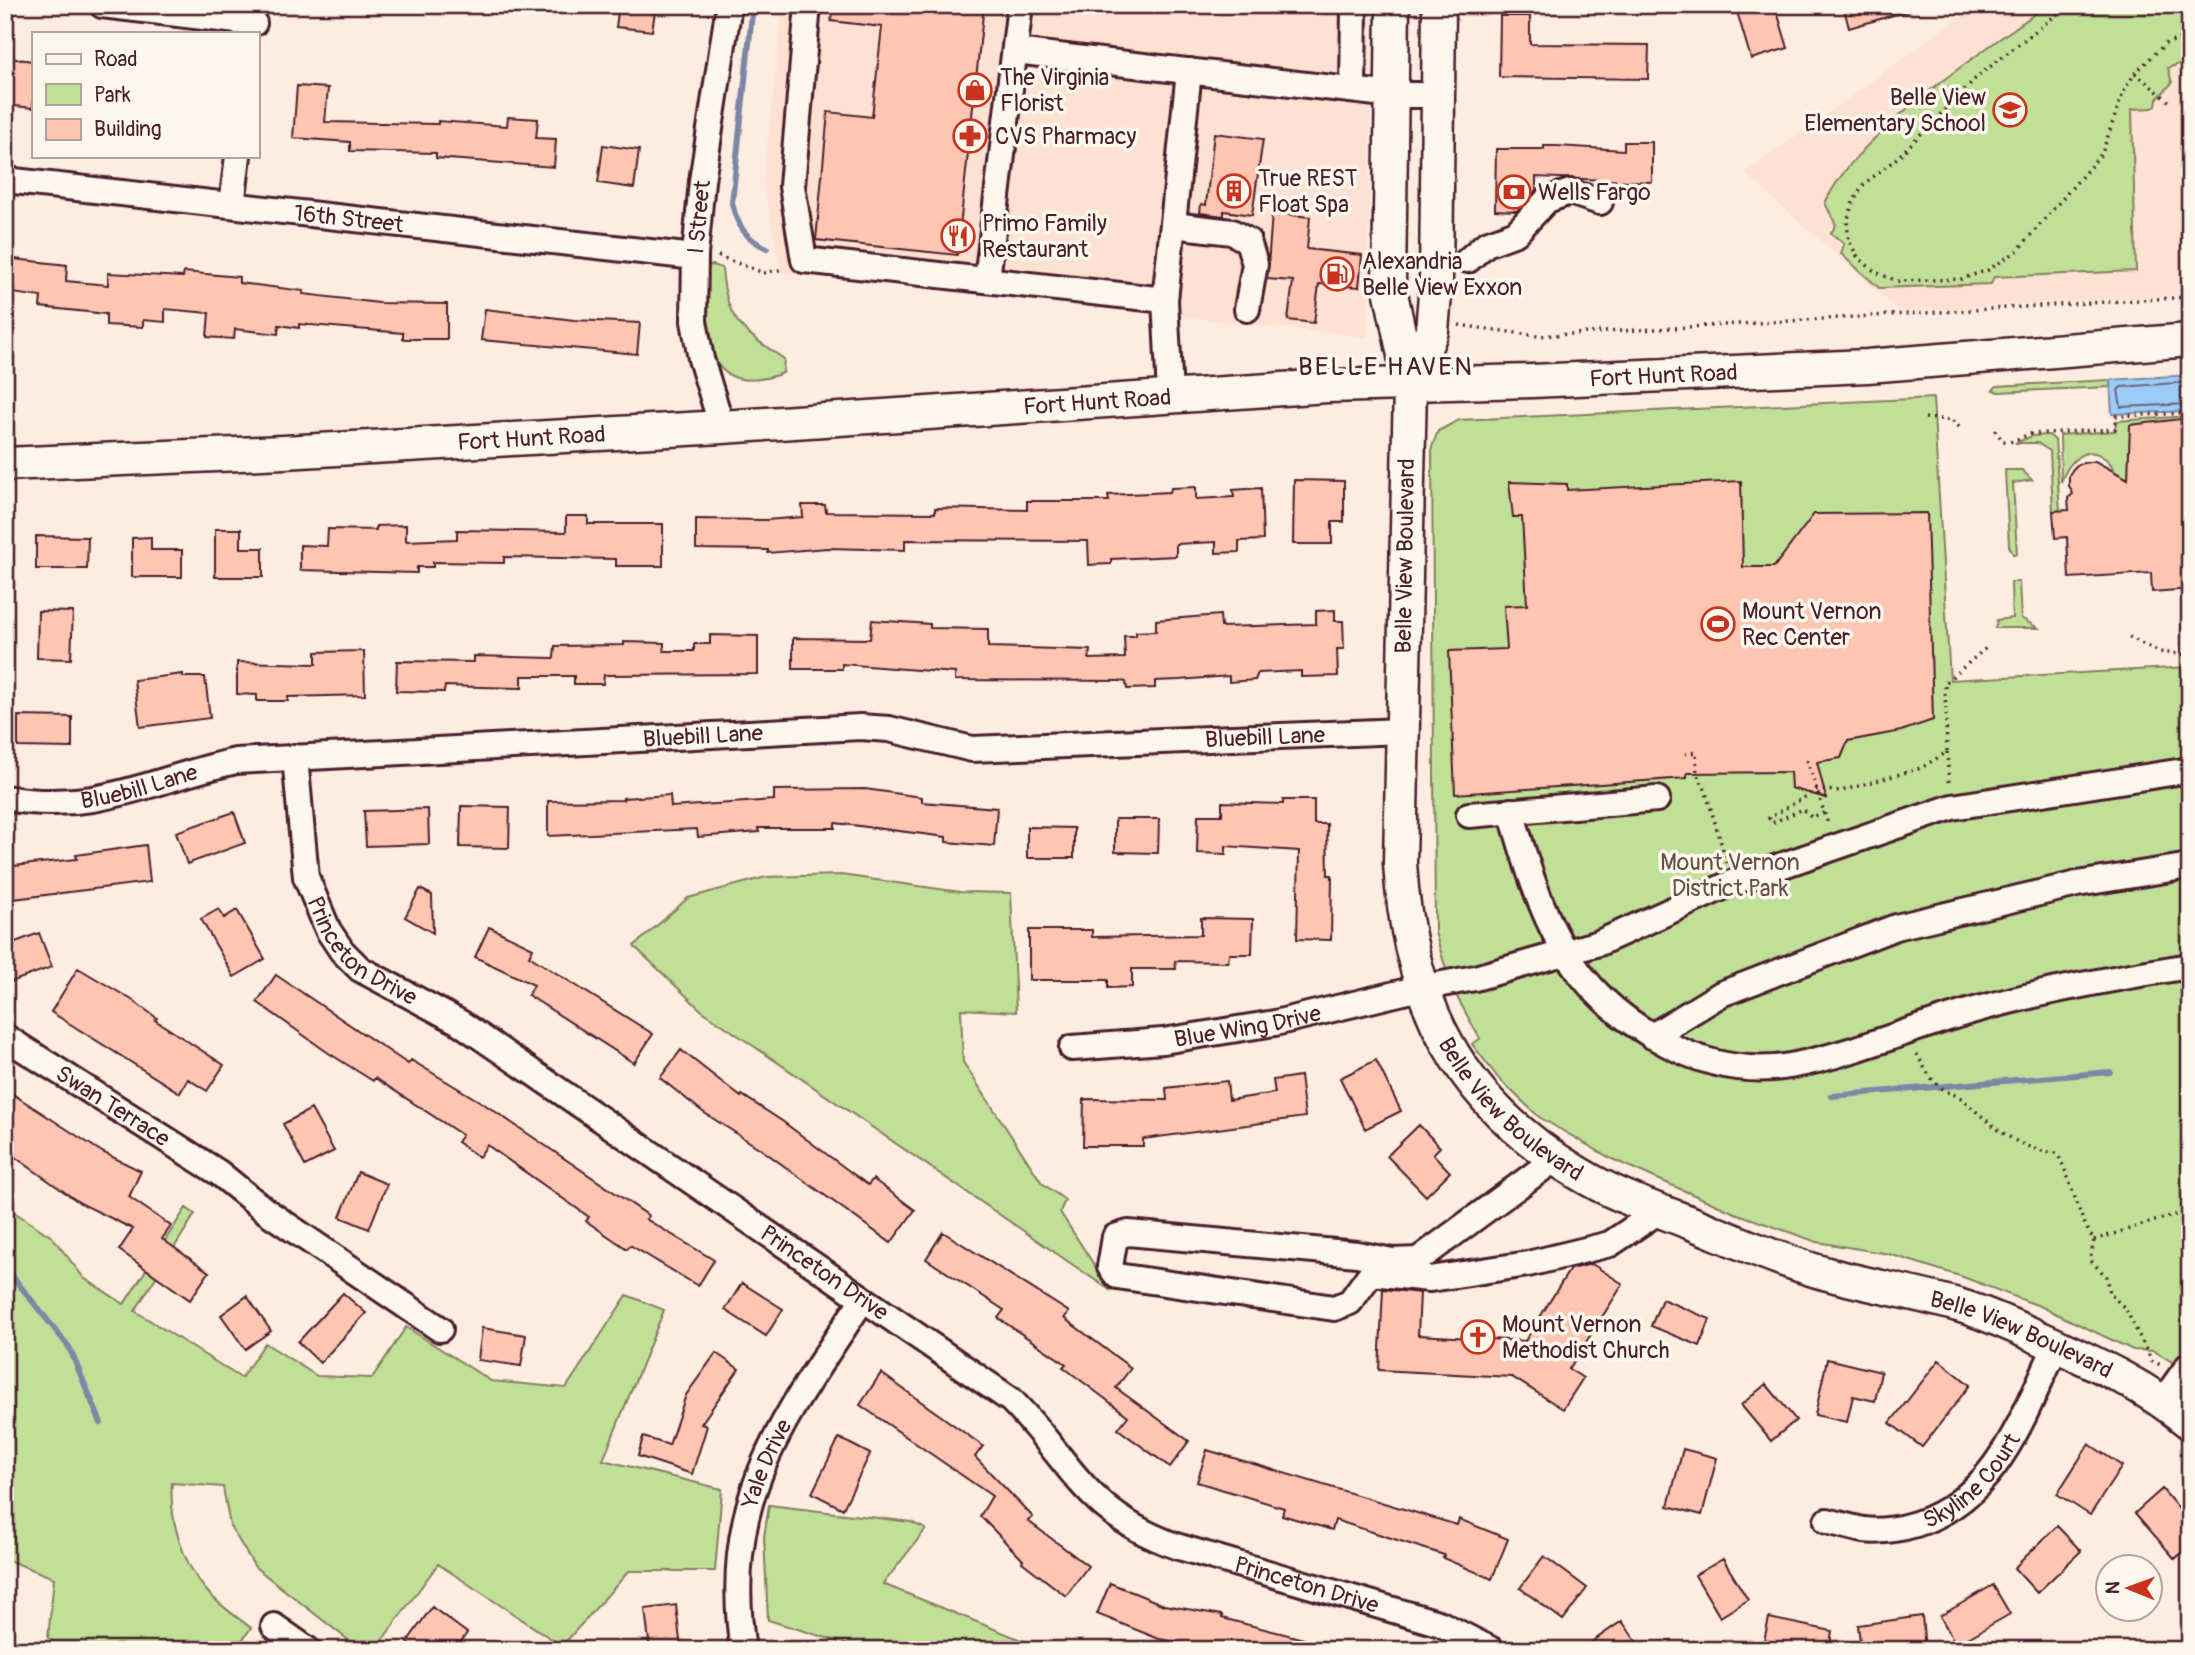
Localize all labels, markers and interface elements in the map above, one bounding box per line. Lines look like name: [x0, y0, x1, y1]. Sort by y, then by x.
legend: [32, 32, 259, 158]
text: Road: [94, 46, 138, 73]
place label: The Virginia Florist: [1000, 63, 1109, 118]
shop icon: The Virginia Florist: [956, 71, 994, 109]
text: Park: [94, 82, 131, 109]
place label: Belle View Elementary School: [1804, 83, 1986, 138]
school or university icon: Belle View Elementary School: [1991, 91, 2029, 129]
text: Building: [94, 116, 161, 143]
pharmacy icon: CVS Pharmacy: [951, 117, 989, 155]
place label: CVS Pharmacy: [995, 122, 1137, 151]
place label: True REST Float Spa: [1258, 164, 1358, 219]
building icon: True REST Float Spa: [1215, 172, 1253, 210]
bank icon: Wells Fargo: [1495, 173, 1533, 211]
street label: I Street: [681, 178, 717, 255]
place label: Wells Fargo: [1538, 178, 1651, 207]
street label: 16th Street: [293, 198, 406, 239]
place label: Primo Family Restaurant: [982, 209, 1107, 264]
restaurant icon: Primo Family Restaurant: [939, 217, 977, 255]
place label: Alexandria Belle View Exxon: [1362, 247, 1522, 302]
fuel station icon: Alexandria Belle View Exxon: [1318, 255, 1356, 293]
district label: BELLE HAVEN: [1298, 351, 1474, 383]
street label: Fort Hunt Road: [1589, 357, 1738, 393]
street label: Fort Hunt Road: [1022, 382, 1172, 421]
street label: Fort Hunt Road: [456, 419, 606, 457]
street label: Belle View Boulevard: [1389, 458, 1421, 654]
place label: Mount Vernon Rec Center: [1742, 597, 1881, 652]
sports icon: Mount Vernon Rec Center: [1699, 605, 1737, 643]
street label: Bluebill Lane: [642, 718, 764, 753]
street label: Bluebill Lane: [1204, 720, 1326, 754]
street label: Bluebill Lane: [79, 757, 201, 815]
park label: Mount Vernon District Park: [1660, 848, 1800, 903]
street label: Princeton Drive: [301, 892, 423, 1012]
street label: Blue Wing Drive: [1172, 998, 1324, 1054]
street label: Belle View Boulevard: [1432, 1032, 1589, 1187]
street label: Swan Terrace: [50, 1059, 176, 1153]
street label: Princeton Drive: [755, 1218, 895, 1327]
street label: Belle View Boulevard: [1927, 1284, 2118, 1385]
place label: Mount Vernon Methodist Church: [1502, 1310, 1669, 1365]
church icon: Mount Vernon Methodist Church: [1459, 1318, 1497, 1356]
street label: Yale Drive: [735, 1413, 798, 1512]
street label: Skyline Court: [1918, 1427, 2027, 1534]
street label: Princeton Drive: [1231, 1550, 1383, 1620]
north arrow: [2094, 1554, 2164, 1624]
text: N: [2101, 1581, 2125, 1594]

